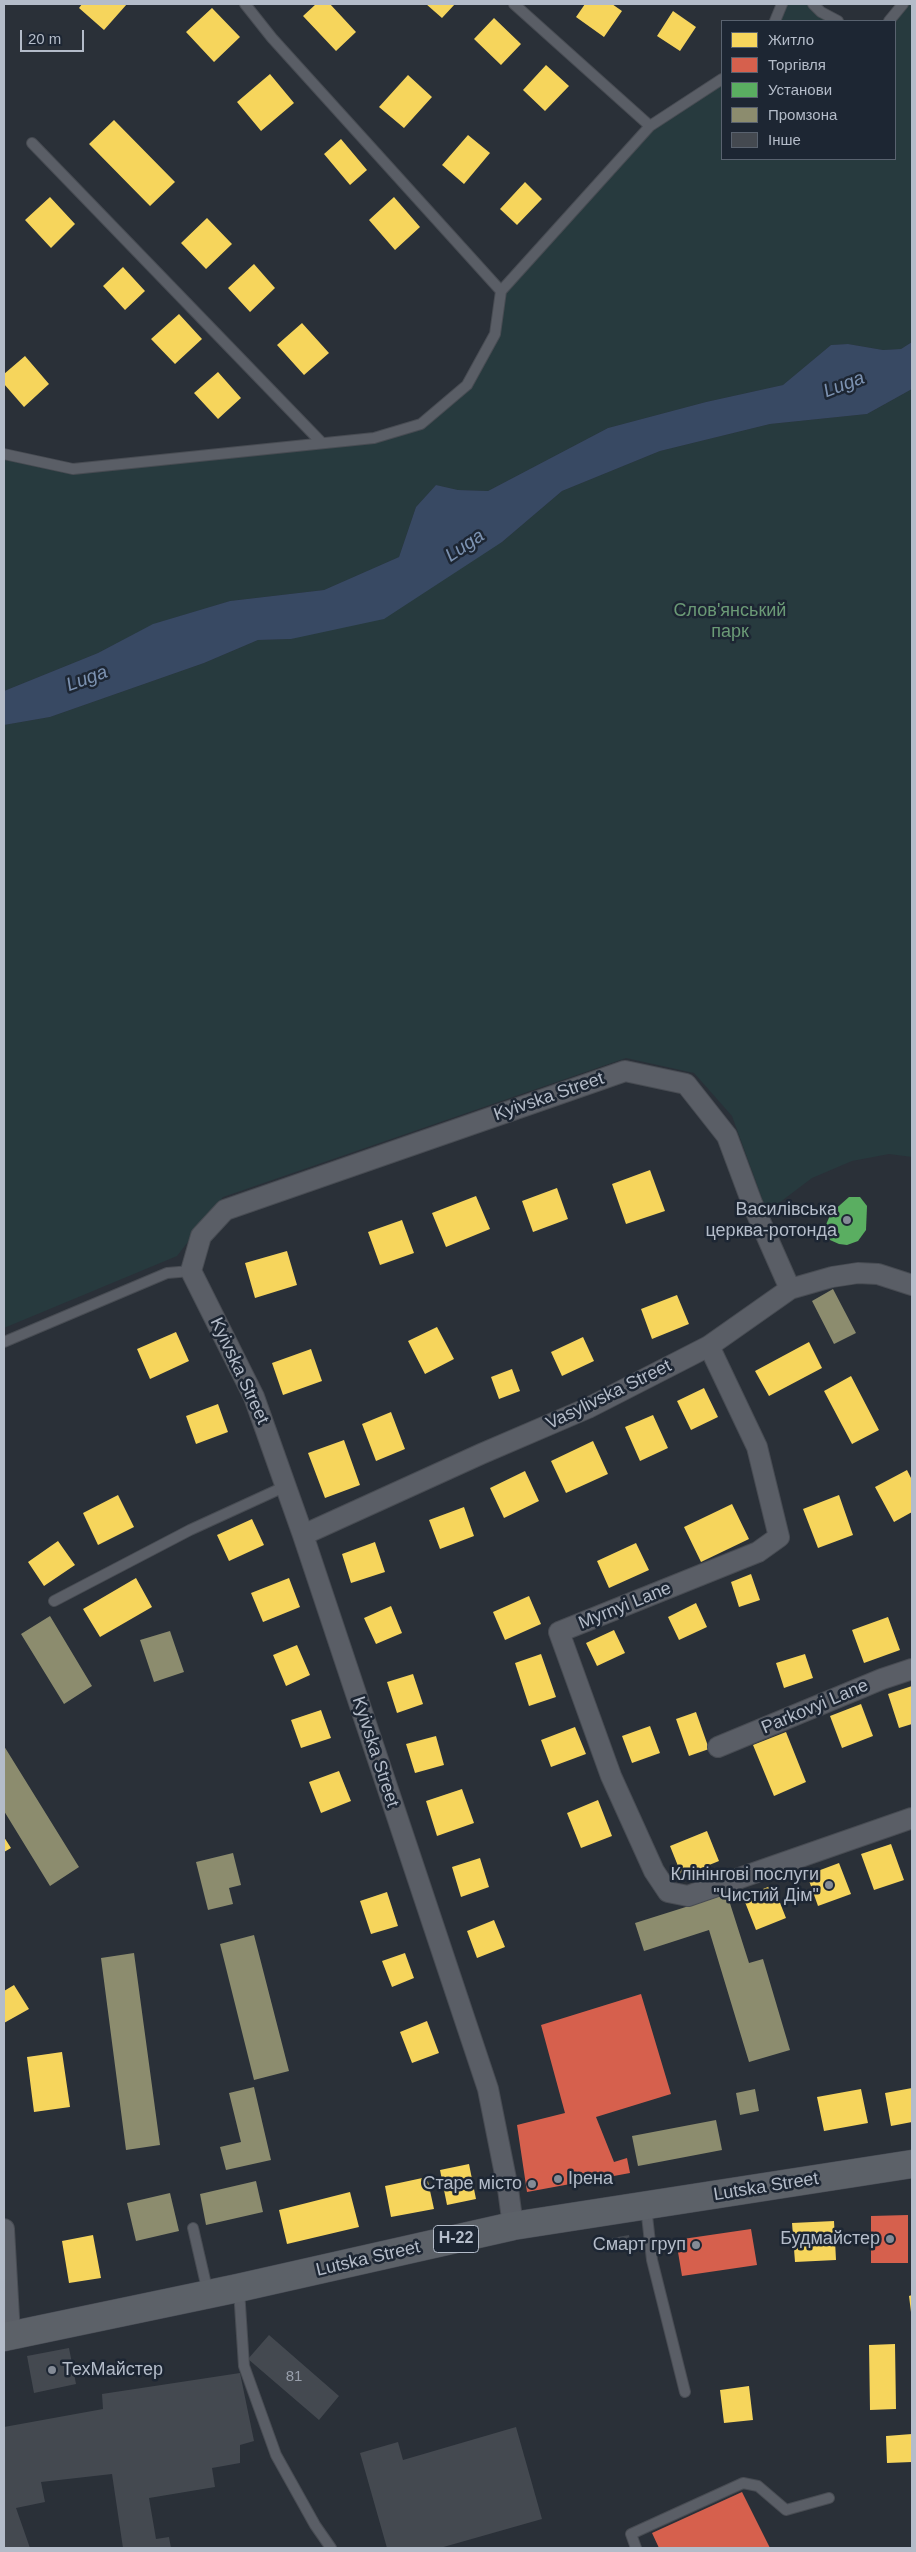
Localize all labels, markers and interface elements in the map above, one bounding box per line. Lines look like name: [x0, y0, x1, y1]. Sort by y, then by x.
scale bar: [22, 20, 86, 52]
legend: [721, 20, 896, 160]
text: 20 m: [28, 30, 61, 47]
text: Житло: [768, 31, 814, 48]
text: Торгівля: [768, 56, 826, 73]
text: Установи: [768, 81, 832, 98]
text: Промзона: [768, 106, 837, 123]
text: Інше: [768, 131, 801, 148]
water label: Luga: [820, 367, 868, 403]
water label: Luga: [441, 525, 489, 567]
park label: Слов'янський парк: [674, 600, 786, 642]
water label: Luga: [63, 661, 111, 697]
street label: Kyivska Street: [491, 1068, 607, 1126]
place label: Василівська церква-ротонда: [705, 1199, 837, 1242]
marker: Василівська церква-ротонда: [841, 1214, 853, 1226]
street label: Kyivska Street: [205, 1314, 273, 1428]
street label: Vasylivska Street: [543, 1355, 675, 1435]
street label: Myrnyi Lane: [576, 1578, 674, 1634]
street label: Parkovyi Lane: [758, 1675, 872, 1739]
street label: Kyivska Street: [347, 1694, 403, 1810]
place label: Клінінгові послуги "Чистий Дім": [671, 1864, 819, 1906]
marker: Клінінгові послуги "Чистий Дім": [823, 1879, 835, 1891]
place label: Ірена: [568, 2168, 613, 2190]
street label: Lutska Street: [712, 2168, 820, 2206]
place label: Старе місто: [422, 2173, 522, 2195]
marker: Ірена: [552, 2173, 564, 2185]
marker: Старе місто: [526, 2178, 538, 2190]
road number: Н-22: [434, 2226, 478, 2252]
place label: Будмайстер: [780, 2228, 880, 2250]
marker: Будмайстер: [884, 2233, 896, 2245]
place label: Смарт груп: [593, 2234, 686, 2256]
street label: Lutska Street: [314, 2237, 422, 2281]
marker: Смарт груп: [690, 2239, 702, 2251]
place label: ТехМайстер: [62, 2359, 163, 2381]
marker: ТехМайстер: [46, 2364, 58, 2376]
house number: 81: [286, 2368, 302, 2386]

